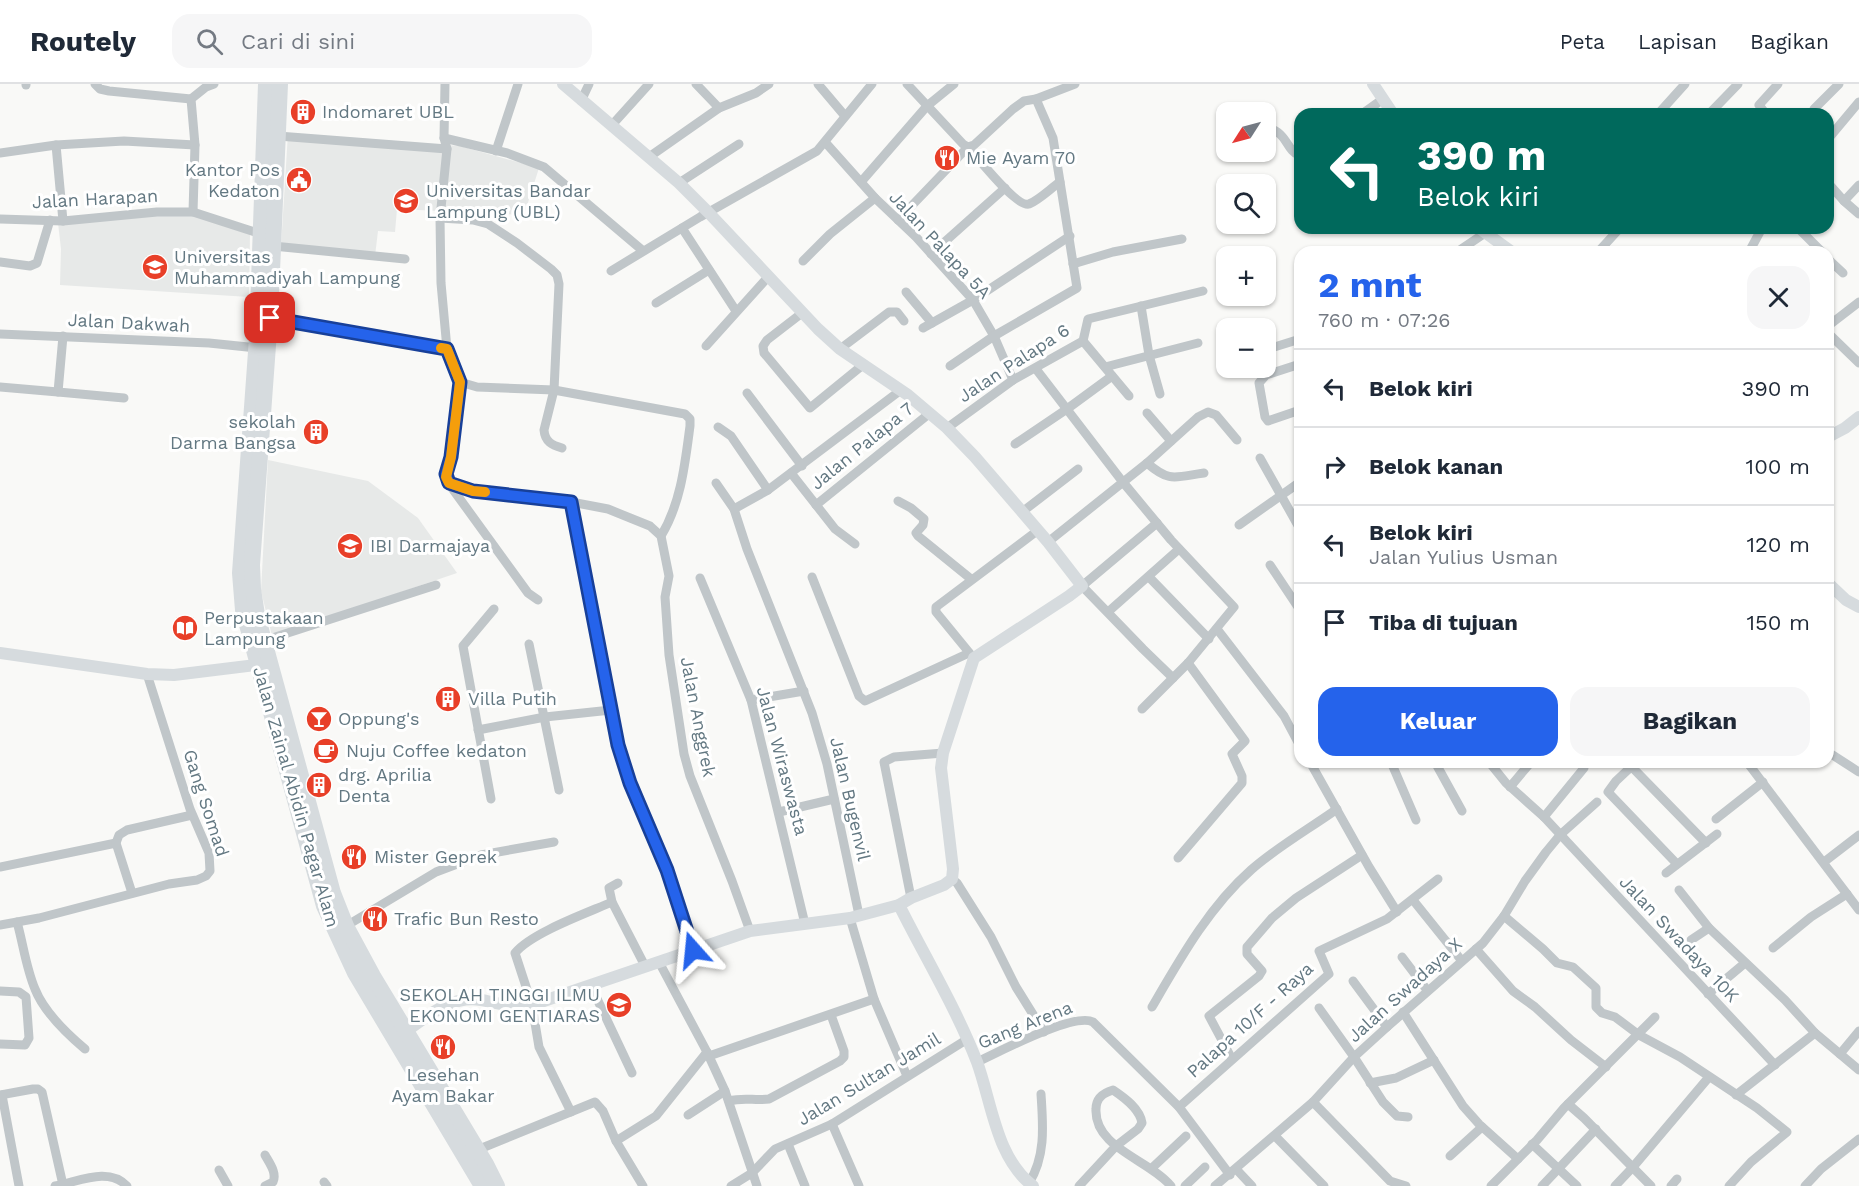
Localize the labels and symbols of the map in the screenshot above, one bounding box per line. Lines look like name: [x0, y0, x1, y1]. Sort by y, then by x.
building icon: Indomaret UBL: [288, 97, 318, 127]
place label: Indomaret UBL: [322, 101, 454, 122]
north arrow: [1216, 102, 1276, 162]
restaurant icon: Mie Ayam 70: [932, 143, 962, 173]
place label: Mie Ayam 70: [966, 147, 1076, 168]
place label: Kantor Pos Kedaton: [185, 159, 280, 201]
public building icon: Kantor Pos Kedaton: [284, 165, 314, 195]
place label: Universitas Bandar Lampung (UBL): [426, 180, 591, 222]
street label: Jalan Harapan: [31, 185, 159, 212]
school or university icon: Universitas Bandar Lampung (UBL): [391, 186, 421, 216]
street label: Jalan Palapa 5A: [885, 187, 996, 303]
place label: Universitas Muhammadiyah Lampung: [174, 246, 400, 288]
school or university icon: Universitas Muhammadiyah Lampung: [140, 252, 170, 282]
pin: [244, 292, 295, 343]
street label: Jalan Dakwah: [67, 309, 191, 336]
street label: Jalan Palapa 6: [954, 319, 1073, 406]
street label: Jalan Palapa 7: [806, 398, 917, 494]
place label: sekolah Darma Bangsa: [170, 411, 296, 453]
building icon: sekolah Darma Bangsa: [301, 417, 331, 447]
school or university icon: IBI Darmajaya: [335, 531, 365, 561]
place label: IBI Darmajaya: [370, 535, 490, 556]
place label: Perpustakaan Lampung: [204, 607, 324, 649]
library icon: Perpustakaan Lampung: [170, 613, 200, 643]
street label: Jalan Anggrek: [677, 655, 720, 779]
street label: Jalan Zainal Abidin Pagar Alam: [249, 664, 344, 930]
building icon: Villa Putih: [433, 684, 463, 714]
street label: Jalan Wiraswasta: [753, 684, 812, 838]
place label: Villa Putih: [468, 688, 557, 709]
bar icon: Oppung's: [304, 704, 334, 734]
place label: Oppung's: [338, 708, 419, 729]
street label: Jalan Bugenvil: [826, 735, 875, 863]
cafe icon: Nuju Coffee kedaton: [311, 736, 341, 766]
place label: Nuju Coffee kedaton: [346, 740, 527, 761]
street label: Gang Somad: [179, 747, 234, 859]
place label: drg. Aprilia Denta: [338, 764, 432, 806]
building icon: drg. Aprilia Denta: [304, 770, 334, 800]
restaurant icon: Mister Geprek: [339, 842, 369, 872]
place label: Mister Geprek: [374, 846, 497, 867]
street label: Jalan Swadaya 10K: [1615, 871, 1744, 1006]
restaurant icon: Trafic Bun Resto: [360, 904, 390, 934]
place label: Trafic Bun Resto: [394, 908, 539, 929]
position arrow: [661, 918, 725, 982]
street label: Jalan Swadaya X: [1343, 933, 1466, 1046]
street label: Palapa 10/F - Raya: [1182, 957, 1317, 1082]
place label: SEKOLAH TINGGI ILMU EKONOMI GENTIARAS: [400, 984, 600, 1026]
school or university icon: SEKOLAH TINGGI ILMU EKONOMI GENTIARAS: [604, 990, 634, 1020]
street label: Gang Arena: [975, 996, 1075, 1053]
street label: Jalan Sultan Jamil: [794, 1027, 944, 1129]
restaurant icon: Lesehan Ayam Bakar: [428, 1032, 458, 1062]
place label: Lesehan Ayam Bakar: [391, 1064, 495, 1106]

